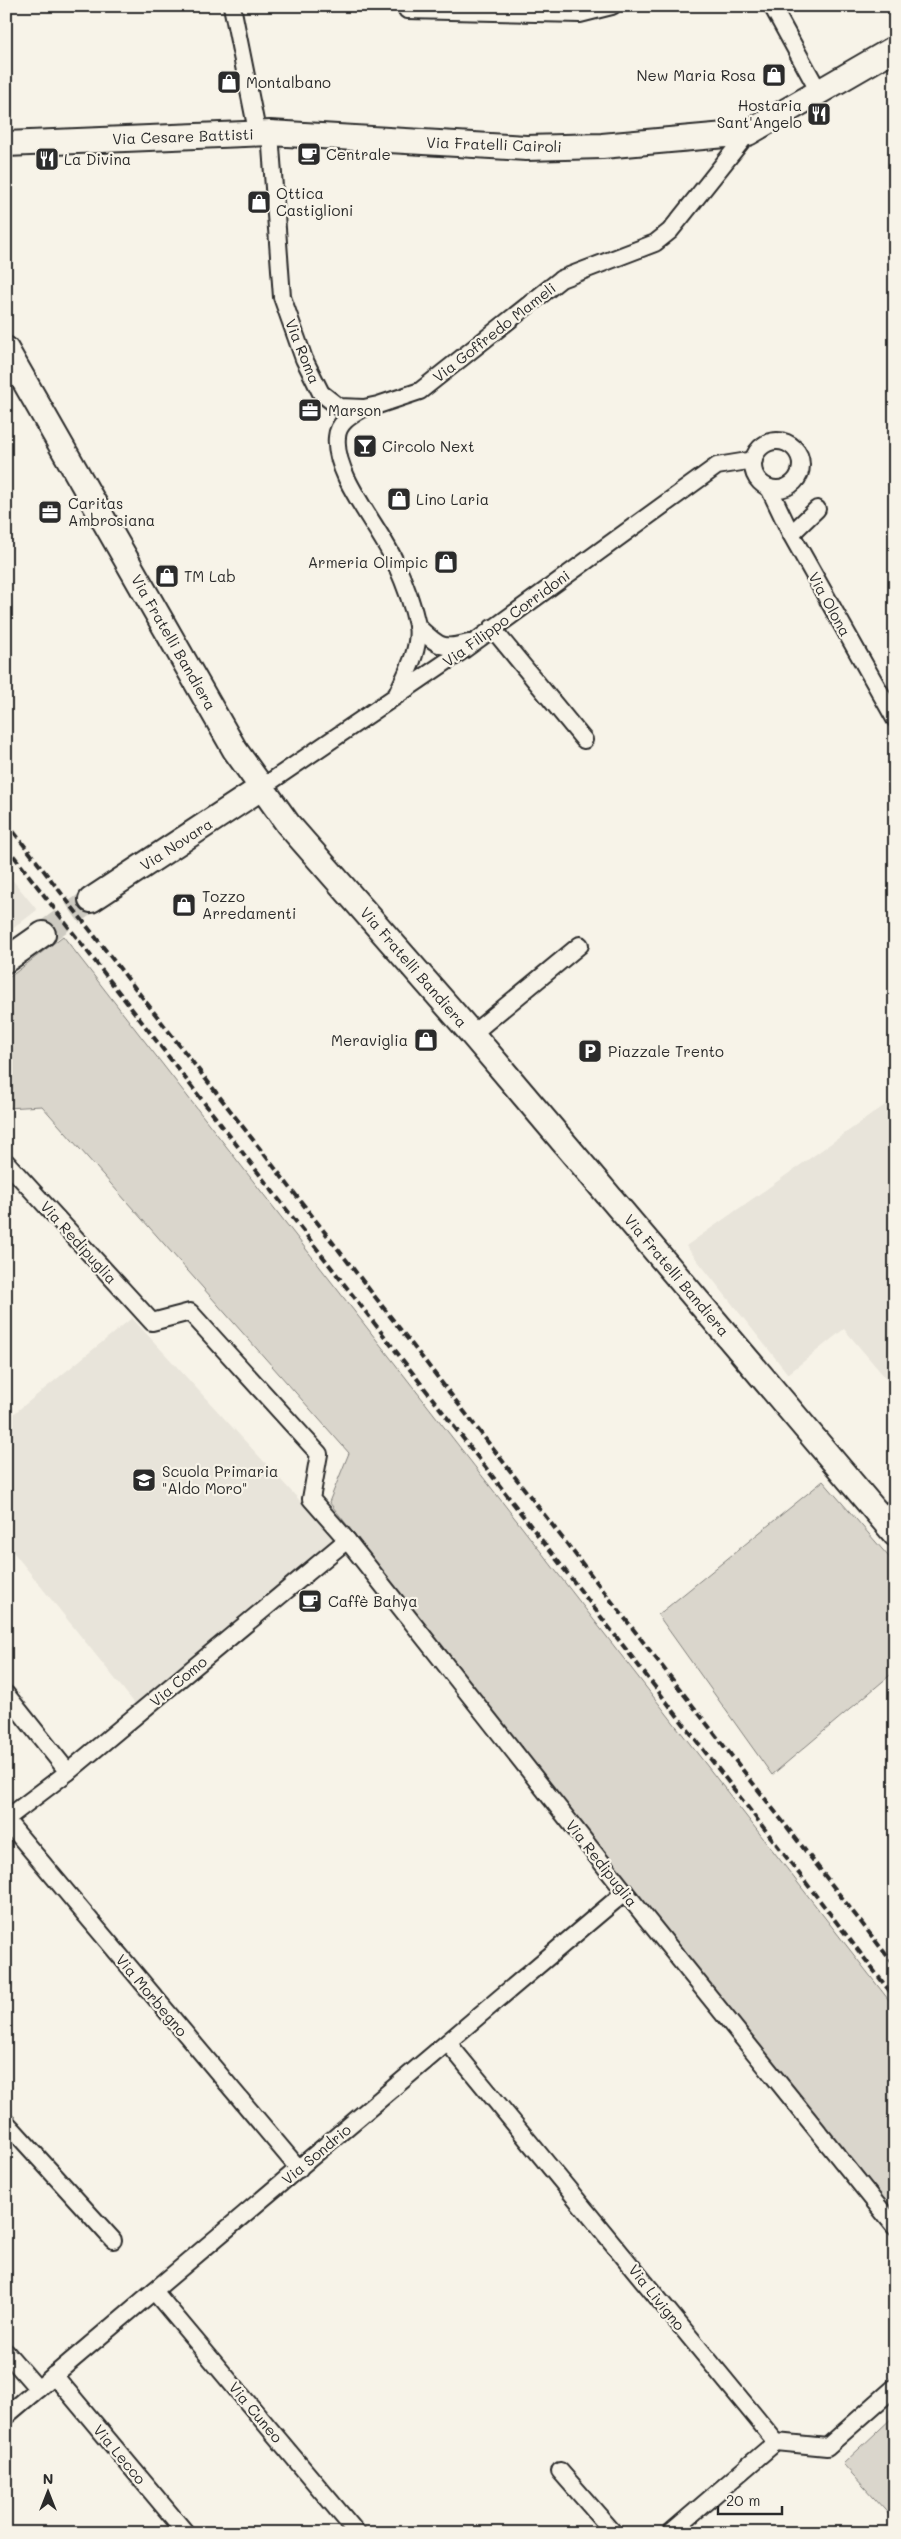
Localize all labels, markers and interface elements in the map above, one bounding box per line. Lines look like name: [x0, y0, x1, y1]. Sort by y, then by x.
shop icon: New Maria Rosa: [761, 62, 787, 88]
place label: New Maria Rosa: [636, 65, 756, 85]
shop icon: Montalbano: [216, 69, 242, 95]
place label: Montalbano: [246, 72, 331, 92]
place label: Hostaria Sant'Angelo: [717, 95, 802, 132]
restaurant icon: Hostaria Sant'Angelo: [806, 101, 832, 127]
street label: Via Cesare Battisti: [112, 124, 254, 148]
street label: Via Fratelli Cairoli: [426, 132, 562, 156]
cafe icon: Centrale: [296, 141, 322, 167]
place label: Centrale: [326, 144, 391, 164]
restaurant icon: La Divina: [34, 146, 60, 172]
place label: La Divina: [64, 149, 131, 169]
place label: Ottica Castiglioni: [276, 183, 353, 220]
shop icon: Ottica Castiglioni: [246, 189, 272, 215]
street label: Via Goffredo Mameli: [428, 278, 560, 386]
street label: Via Roma: [281, 316, 325, 386]
office icon: Marson: [297, 397, 323, 423]
place label: Marson: [328, 400, 381, 420]
bar icon: Circolo Next: [352, 433, 378, 459]
place label: Circolo Next: [382, 436, 475, 456]
shop icon: Lino Laria: [386, 486, 412, 512]
place label: Lino Laria: [416, 489, 489, 509]
place label: Caritas Ambrosiana: [68, 493, 155, 530]
office icon: Caritas Ambrosiana: [37, 499, 63, 525]
shop icon: Armeria Olimpic: [433, 549, 459, 575]
place label: Armeria Olimpic: [308, 552, 428, 572]
shop icon: TM Lab: [154, 563, 180, 589]
street label: Via Filippo Corridoni: [438, 565, 574, 671]
place label: TM Lab: [184, 566, 236, 586]
street label: Via Olona: [804, 568, 856, 640]
street label: Via Fratelli Bandiera: [127, 570, 221, 714]
street label: Via Novara: [136, 813, 216, 875]
place label: Tozzo Arredamenti: [202, 886, 296, 923]
shop icon: Tozzo Arredamenti: [171, 892, 197, 918]
street label: Via Fratelli Bandiera: [356, 902, 472, 1032]
shop icon: Meraviglia: [413, 1027, 439, 1053]
place label: Meraviglia: [331, 1030, 408, 1050]
parking icon: Piazzale Trento: [577, 1038, 603, 1064]
place label: Piazzale Trento: [608, 1041, 724, 1061]
street label: Via Redipuglia: [36, 1196, 122, 1288]
street label: Via Fratelli Bandiera: [620, 1210, 734, 1340]
place label: Scuola Primaria "Aldo Moro": [162, 1461, 278, 1498]
school or university icon: Scuola Primaria "Aldo Moro": [131, 1467, 157, 1493]
cafe icon: Caffè Bahya: [297, 1588, 323, 1614]
place label: Caffè Bahya: [328, 1591, 418, 1611]
street label: Via Como: [145, 1651, 211, 1711]
street label: Via Redipuglia: [562, 1815, 642, 1911]
street label: Via Morbegno: [112, 1950, 192, 2040]
street label: Via Sondrio: [277, 2119, 355, 2189]
street label: Via Livigno: [624, 2260, 690, 2334]
street label: Via Cuneo: [225, 2377, 287, 2447]
street label: Via Lecco: [89, 2420, 151, 2488]
north arrow: [22, 2466, 72, 2516]
text: N: [43, 2469, 53, 2488]
scale bar: [718, 2484, 782, 2516]
text: 20 m: [726, 2490, 760, 2510]

